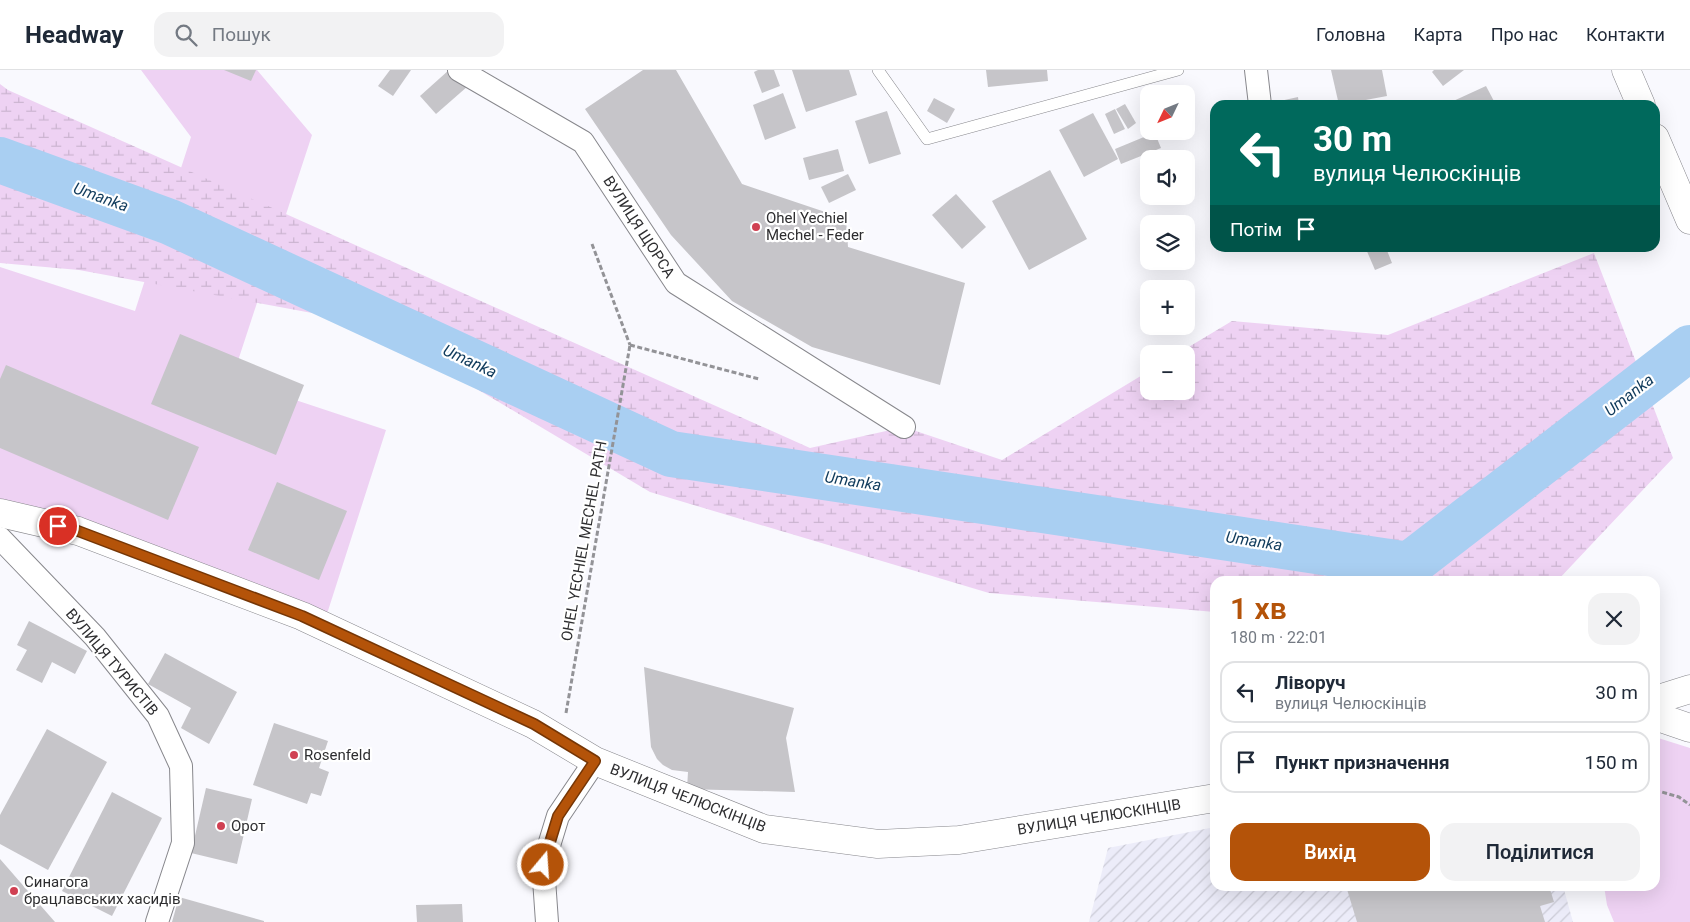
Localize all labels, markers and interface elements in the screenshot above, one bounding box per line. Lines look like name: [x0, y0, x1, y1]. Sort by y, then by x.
search box: [154, 12, 504, 57]
text: Headway: [25, 21, 124, 49]
icon: search: [172, 21, 200, 49]
text: Пошук: [212, 23, 271, 46]
text: Головна: [1316, 24, 1386, 45]
text: Карта: [1414, 24, 1463, 45]
text: Про нас: [1491, 24, 1558, 45]
text: Контакти: [1586, 24, 1665, 45]
north arrow: [1140, 85, 1195, 140]
map controls: [1140, 85, 1195, 400]
text: 30 m: [1313, 119, 1392, 160]
icon: left: [1230, 120, 1295, 185]
button: sound: [1140, 150, 1195, 205]
text: вулиця Челюскінців: [1313, 161, 1521, 186]
street label: ВУЛИЦЯ ЩОРСА: [599, 173, 679, 281]
water label: Umanka: [71, 178, 131, 216]
place label: Ohel Yechiel Mechel - Feder: [766, 209, 864, 244]
button: layers: [1140, 215, 1195, 270]
icon: arrive: [1292, 215, 1320, 243]
text: Потім: [1230, 218, 1282, 241]
marker: Ohel Yechiel Mechel - Feder: [750, 221, 762, 233]
button: +: [1140, 280, 1195, 335]
water label: Umanka: [440, 340, 500, 382]
button: −: [1140, 345, 1195, 400]
water label: Umanka: [1601, 370, 1657, 420]
street label: OHEL YECHIEL MECHEL PATH: [558, 439, 610, 643]
water label: Umanka: [823, 467, 883, 495]
pin: [37, 505, 79, 547]
icon: arrive: [44, 512, 72, 540]
water label: Umanka: [1224, 527, 1284, 555]
text: 1 хв: [1230, 591, 1287, 626]
button: close: [1588, 593, 1640, 645]
street label: ВУЛИЦЯ ТУРИСТІВ: [62, 605, 162, 719]
text: 180 m · 22:01: [1230, 628, 1327, 647]
text: Ліворуч: [1275, 671, 1346, 694]
icon: left: [1232, 678, 1260, 706]
text: 30 m: [1595, 681, 1638, 704]
text: вулиця Челюскінців: [1275, 694, 1427, 713]
place label: Rosenfeld: [304, 746, 371, 764]
icon: arrive: [1232, 748, 1260, 776]
marker: Rosenfeld: [288, 749, 300, 761]
text: Пункт призначення: [1275, 751, 1450, 774]
text: 150 m: [1585, 751, 1638, 774]
street label: ВУЛИЦЯ ЧЕЛЮСКІНЦІВ: [608, 760, 768, 836]
street label: ВУЛИЦЯ ЧЕЛЮСКІНЦІВ: [1016, 795, 1182, 839]
place label: Орот: [231, 817, 265, 835]
marker: Орот: [215, 820, 227, 832]
button: Вихід: [1230, 823, 1430, 881]
button: Поділитися: [1440, 823, 1640, 881]
position arrow: [516, 838, 568, 890]
place label: Синагога брацлавських хасидів: [24, 873, 180, 908]
marker: Синагога брацлавських хасидів: [8, 885, 20, 897]

